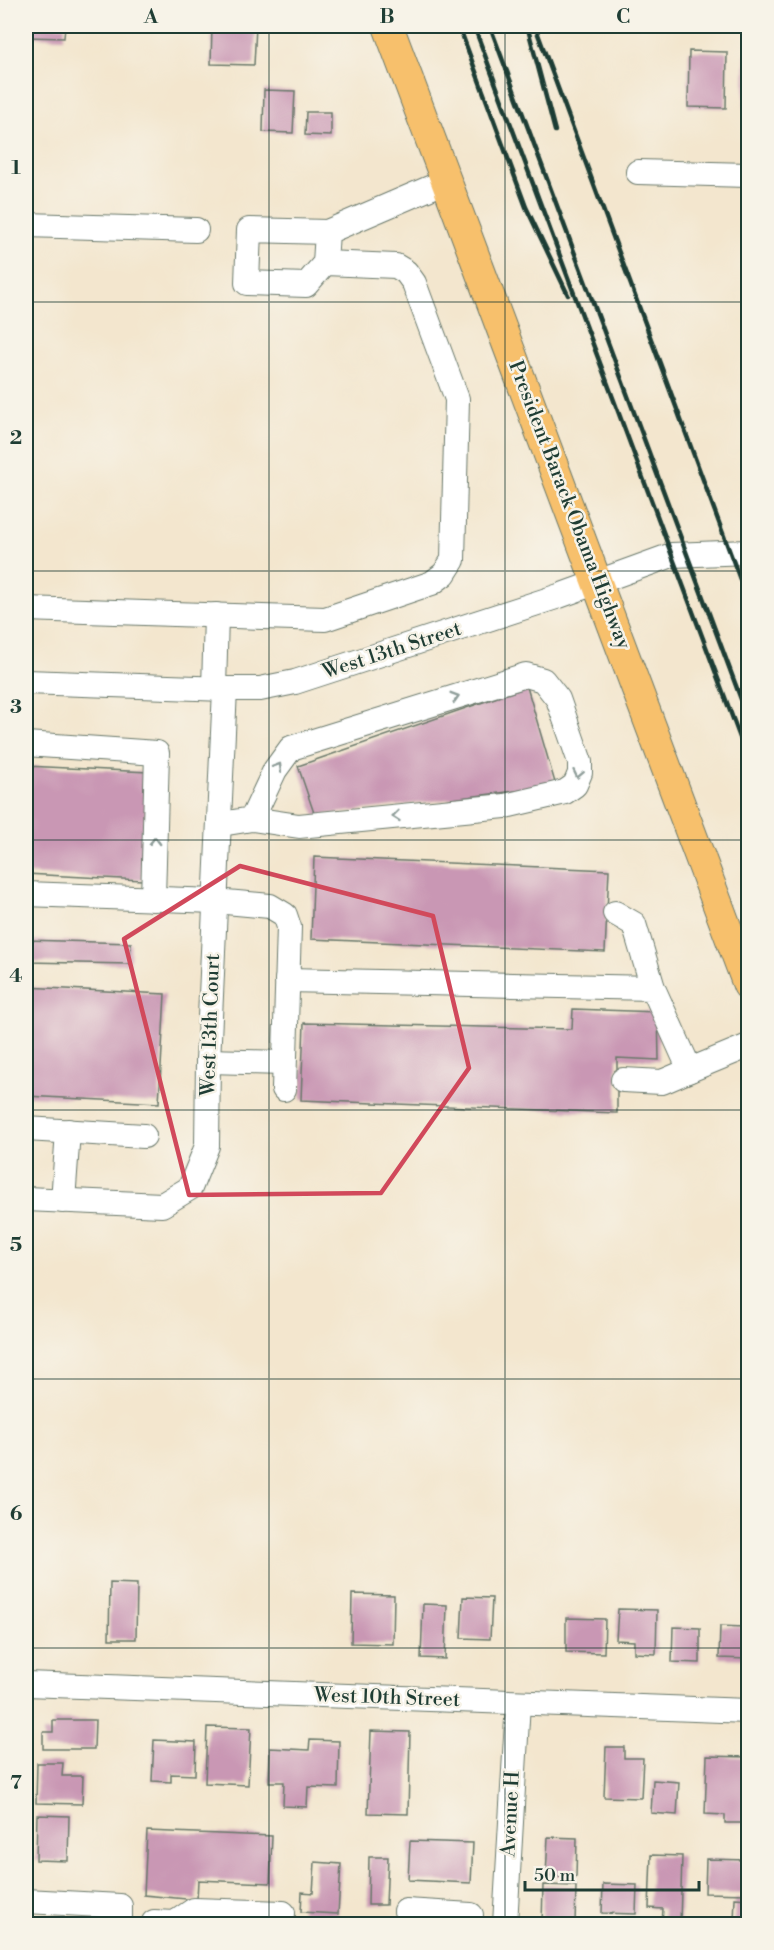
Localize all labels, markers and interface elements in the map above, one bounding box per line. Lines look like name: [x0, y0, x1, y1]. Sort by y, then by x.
text: A: [143, 5, 159, 30]
text: B: [379, 5, 395, 30]
text: C: [616, 5, 630, 30]
text: 1: [11, 156, 21, 181]
street label: President Barack Obama Highway: [502, 357, 636, 653]
text: 2: [10, 426, 22, 451]
street label: West 13th Street: [319, 617, 465, 686]
one-way arrow: [449, 692, 460, 704]
text: 3: [10, 695, 22, 720]
one-way arrow: [271, 763, 282, 774]
one-way arrow: [572, 769, 585, 779]
one-way arrow: [392, 809, 401, 822]
one-way arrow: [149, 836, 161, 845]
street label: West 13th Court: [196, 953, 226, 1098]
text: 4: [9, 964, 23, 989]
text: 5: [10, 1233, 22, 1258]
text: 6: [10, 1502, 23, 1527]
street label: West 10th Street: [313, 1683, 460, 1713]
street label: Avenue H: [496, 1770, 526, 1859]
text: 7: [10, 1771, 22, 1796]
scale bar: [525, 1854, 699, 1892]
text: 50 m: [534, 1864, 576, 1887]

